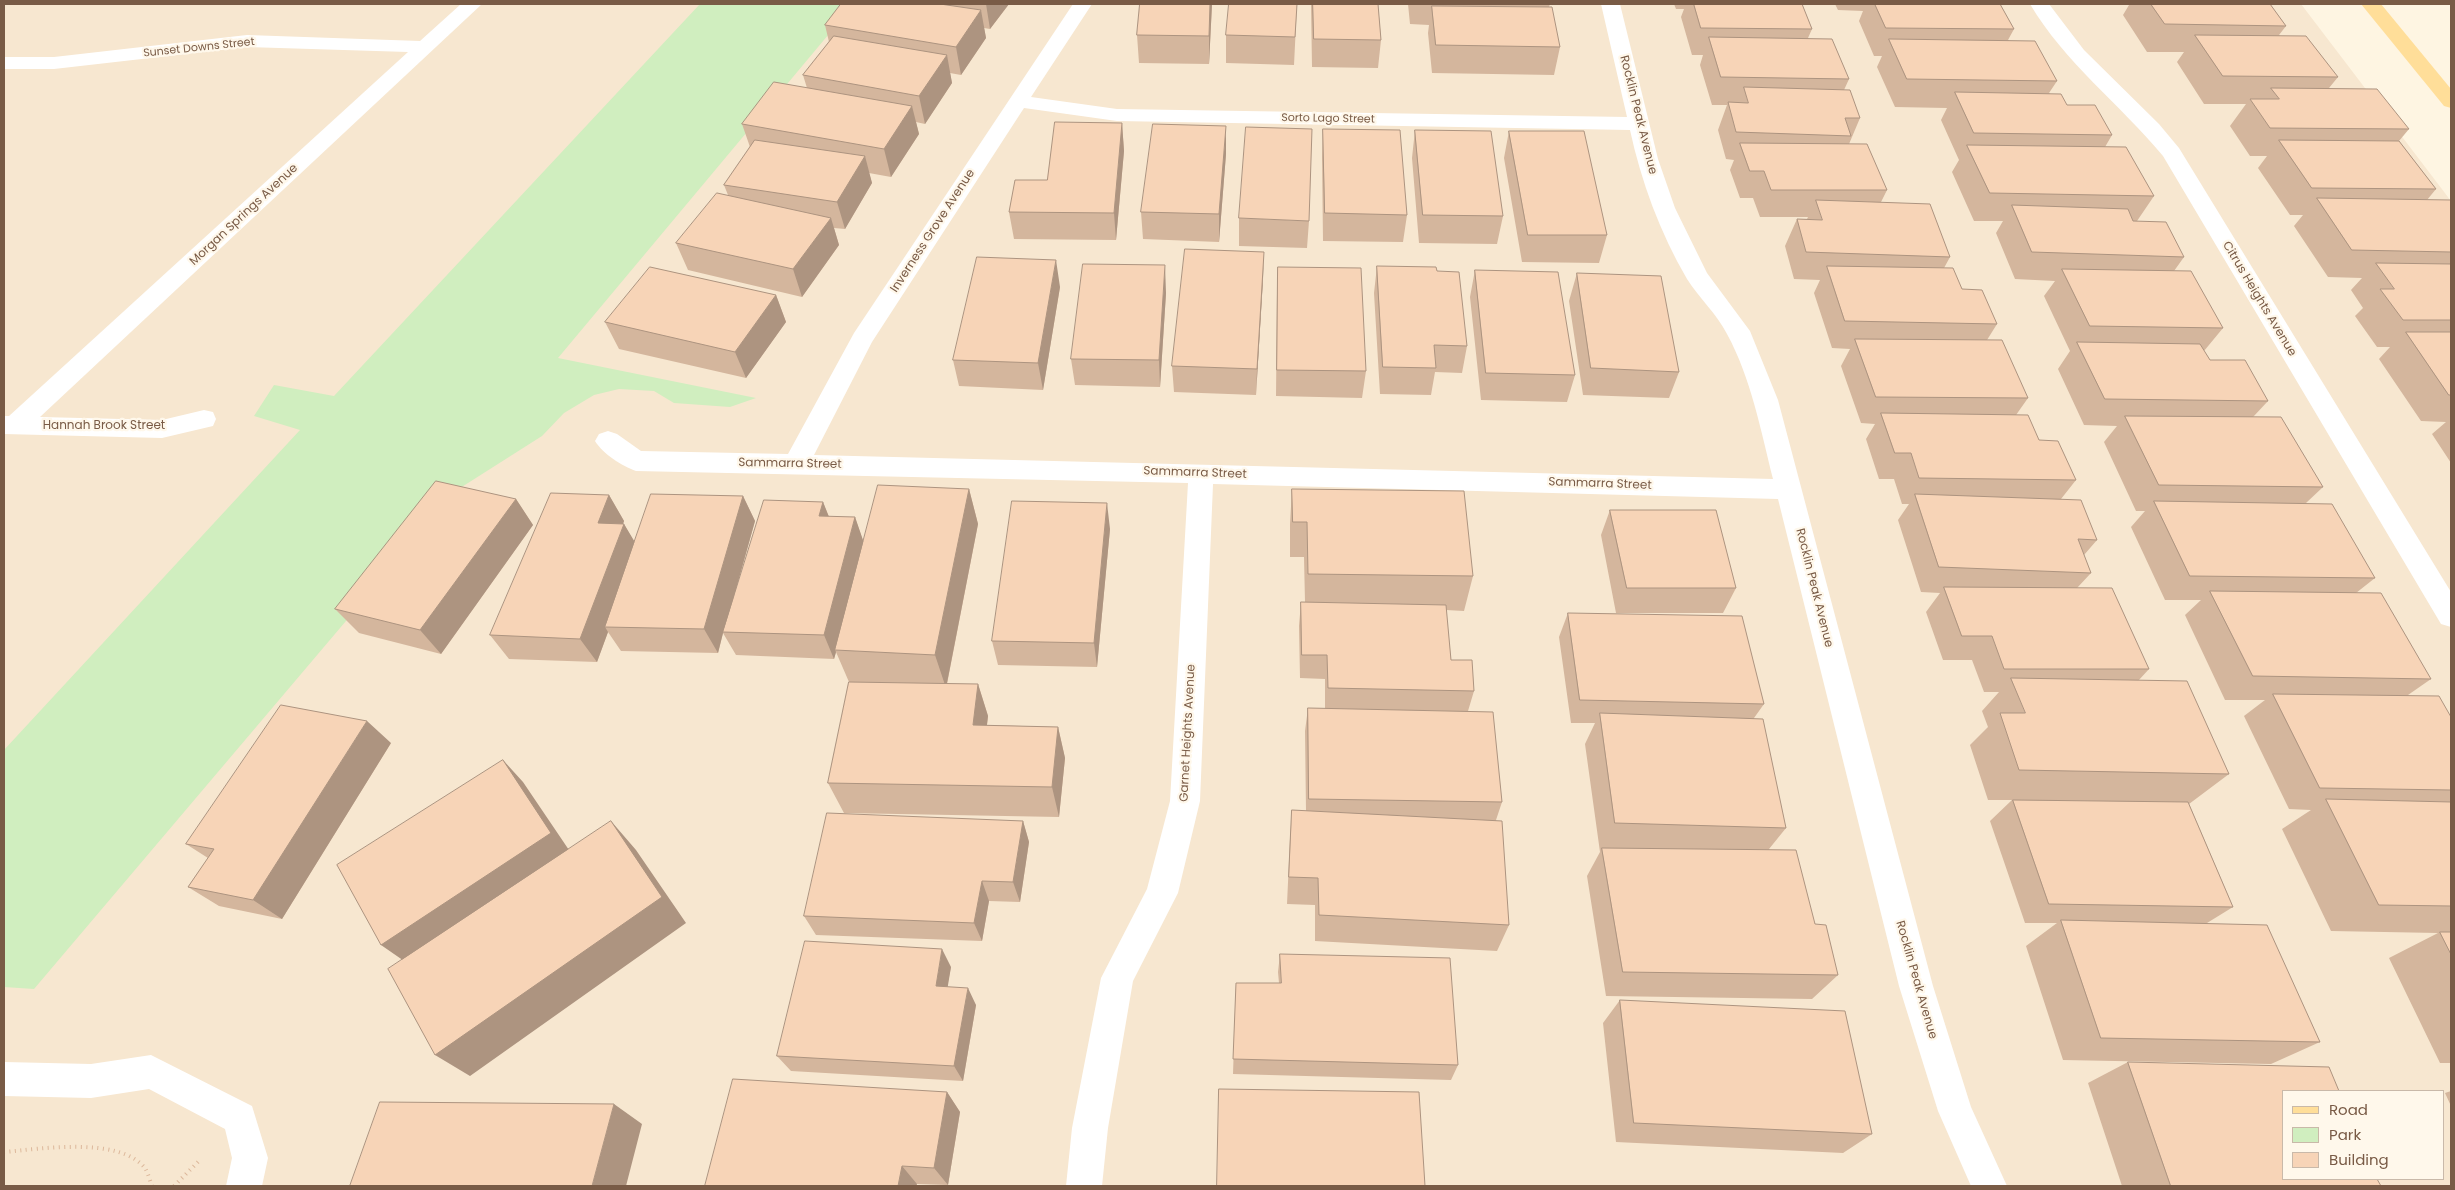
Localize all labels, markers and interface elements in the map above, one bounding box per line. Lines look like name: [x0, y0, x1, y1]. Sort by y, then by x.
street label: Sunset Downs Street: [143, 36, 255, 60]
street label: Rocklin Peak Avenue: [1616, 54, 1660, 176]
street label: Sorto Lago Street: [1281, 112, 1375, 126]
street label: Morgan Springs Avenue: [187, 161, 301, 269]
street label: Inverness Grove Avenue: [888, 167, 978, 295]
street label: Citrus Heights Avenue: [2219, 239, 2299, 359]
street label: Hannah Brook Street: [43, 419, 165, 433]
street label: Sammarra Street: [738, 456, 842, 472]
street label: Sammarra Street: [1143, 464, 1247, 482]
street label: Sammarra Street: [1548, 475, 1652, 493]
street label: Rocklin Peak Avenue: [1792, 527, 1836, 649]
street label: Garnet Heights Avenue: [1177, 664, 1199, 802]
street label: Rocklin Peak Avenue: [1892, 919, 1940, 1041]
legend: [2282, 1090, 2445, 1180]
text: Road: [2329, 1099, 2368, 1120]
text: Park: [2329, 1124, 2361, 1145]
text: Building: [2329, 1149, 2389, 1170]

